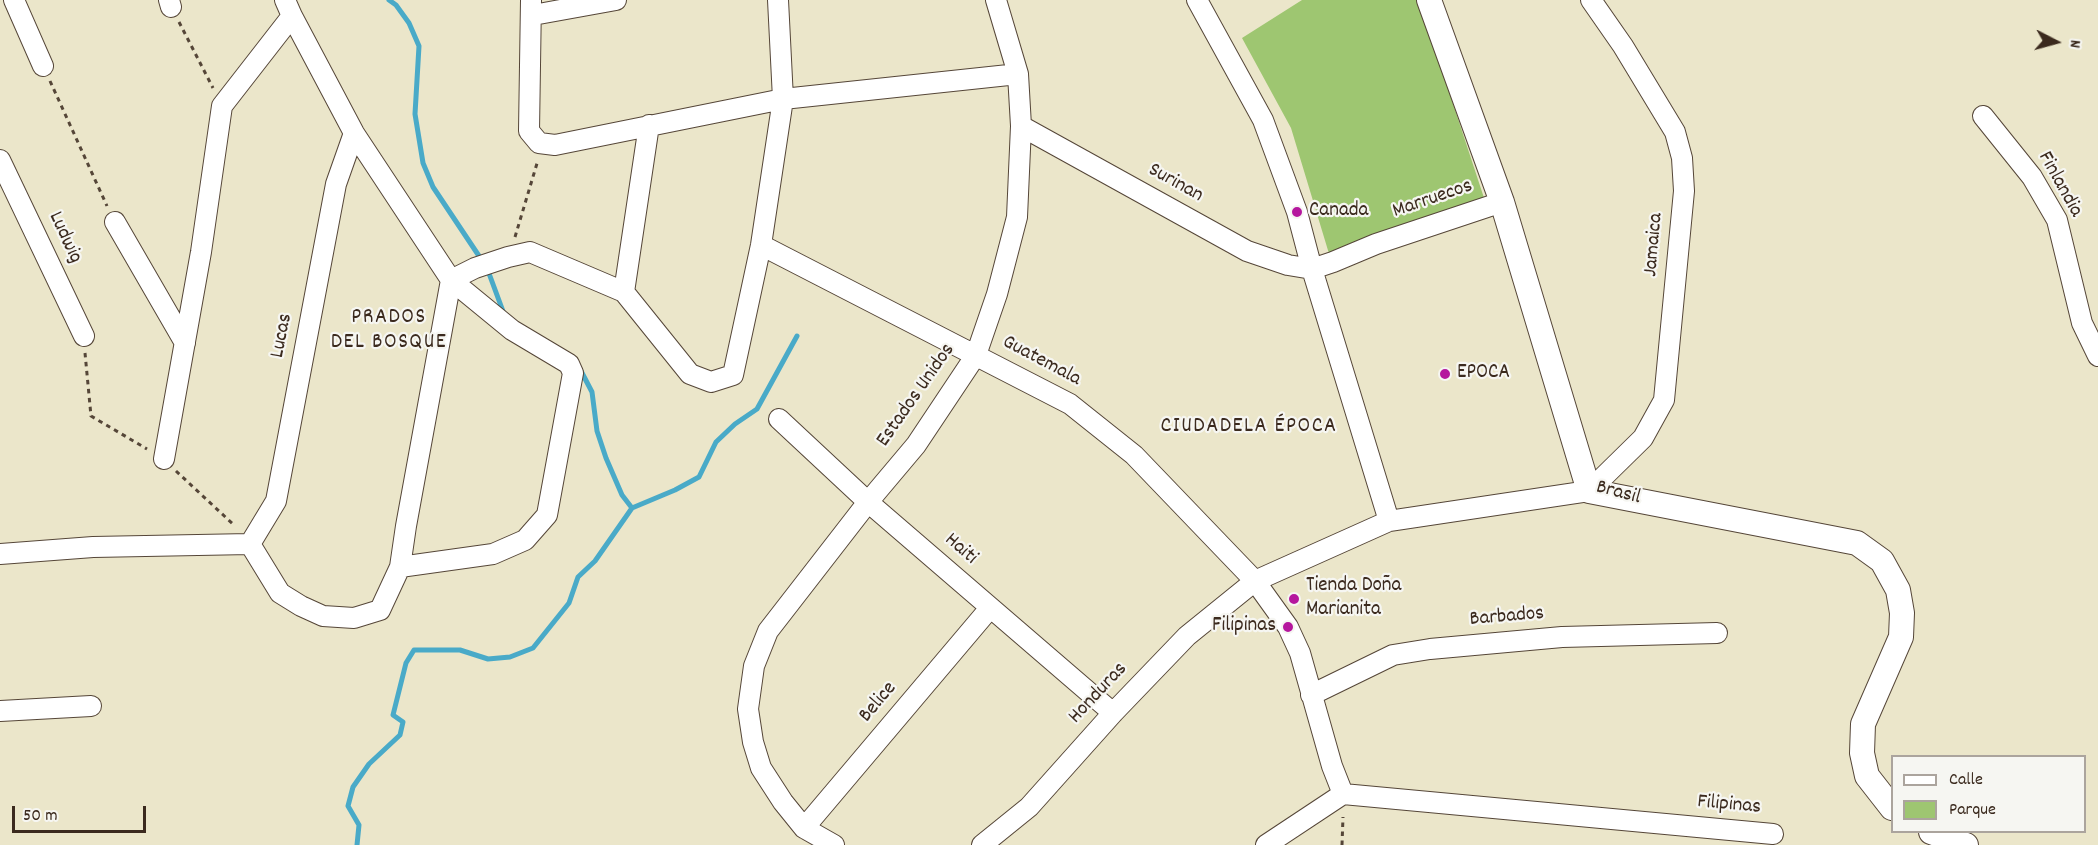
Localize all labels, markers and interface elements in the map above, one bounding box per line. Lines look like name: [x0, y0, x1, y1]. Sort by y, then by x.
north arrow: [2026, 12, 2086, 72]
text: N: [2063, 39, 2086, 49]
street label: Finlandia: [2031, 148, 2087, 222]
street label: Surinan: [1143, 159, 1207, 209]
street label: Marruecos: [1390, 175, 1476, 225]
place label: Canada: [1309, 199, 1368, 225]
marker: Canada: [1290, 205, 1304, 219]
street label: Ludwig: [41, 208, 87, 268]
street label: Jamaica: [1640, 212, 1670, 278]
district label: PRADOS DEL BOSQUE: [331, 306, 447, 358]
street label: Lucas: [266, 312, 300, 360]
street label: Guatemala: [997, 331, 1085, 393]
street label: Estados Unidos: [872, 339, 962, 453]
place label: EPOCA: [1457, 361, 1510, 387]
marker: EPOCA: [1438, 367, 1452, 381]
district label: CIUDADELA ÉPOCA: [1160, 415, 1338, 441]
street label: Brasil: [1593, 476, 1643, 512]
street label: Haiti: [938, 529, 982, 571]
place label: Tienda Doña Marianita: [1306, 574, 1401, 624]
marker: Tienda Doña Marianita: [1287, 592, 1301, 606]
street label: Barbados: [1469, 602, 1545, 634]
place label: Filipinas: [1212, 614, 1276, 640]
marker: Filipinas: [1281, 620, 1295, 634]
street label: Honduras: [1064, 658, 1134, 730]
street label: Belice: [855, 677, 903, 729]
legend: [1891, 755, 2086, 833]
text: Calle: [1949, 768, 1983, 793]
street label: Filipinas: [1696, 791, 1762, 821]
scale bar: [15, 794, 148, 832]
text: Parque: [1949, 798, 1996, 823]
text: 50 m: [23, 804, 58, 829]

